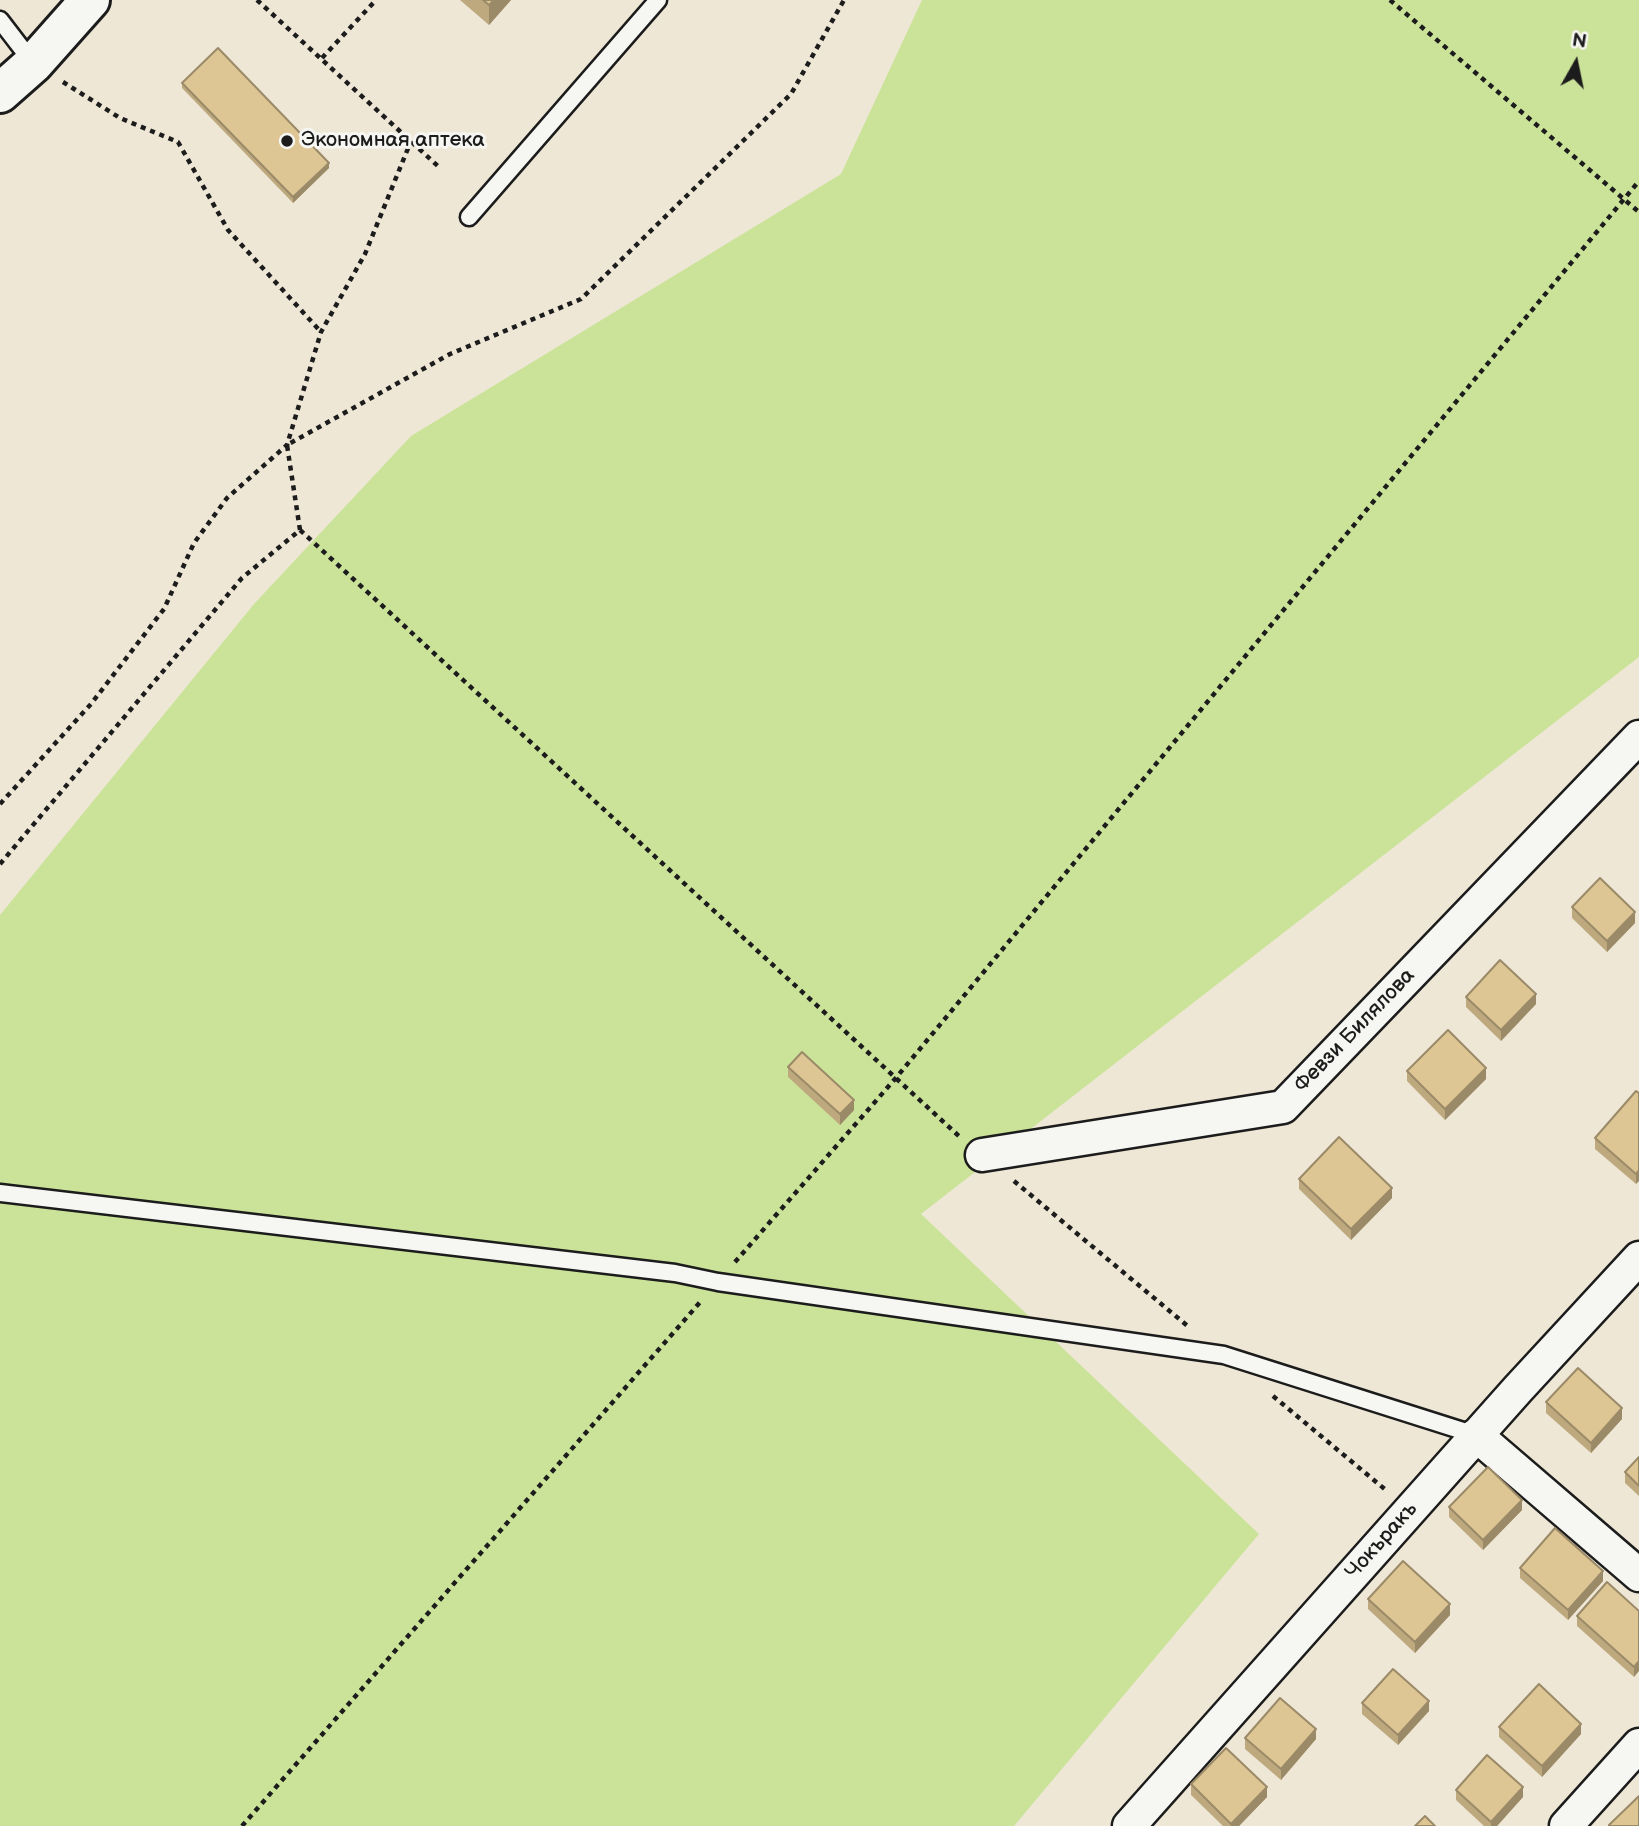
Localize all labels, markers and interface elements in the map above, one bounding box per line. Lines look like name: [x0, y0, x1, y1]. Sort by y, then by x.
north arrow: [1541, 28, 1611, 98]
text: N: [1571, 29, 1588, 54]
place label: Экономная аптека: [301, 128, 485, 154]
marker: Экономная аптека: [279, 133, 295, 149]
street label: Февзи Билялова: [1289, 964, 1421, 1098]
street label: Чокъракъ: [1341, 1497, 1423, 1585]

